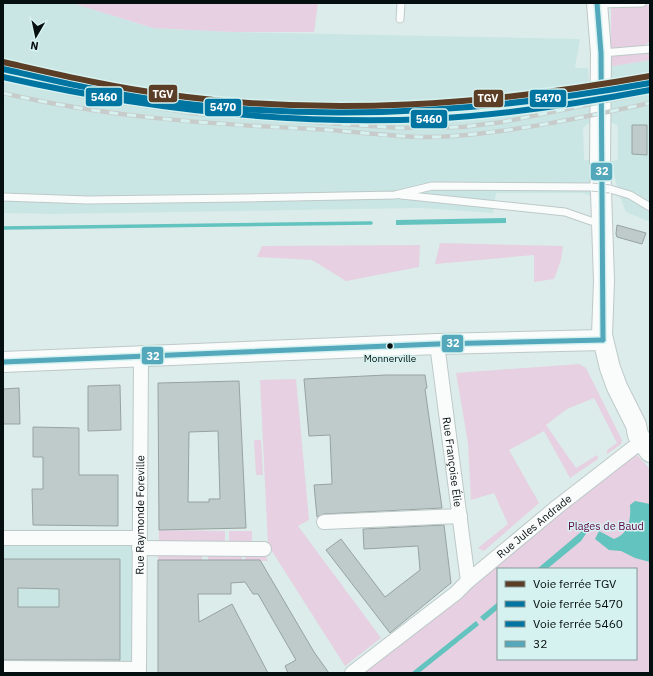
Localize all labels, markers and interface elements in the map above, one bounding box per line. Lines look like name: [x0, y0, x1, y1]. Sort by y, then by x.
north arrow: [16, 16, 56, 56]
text: N: [29, 38, 39, 53]
line badge: TGV: [148, 84, 178, 103]
line badge: 5460: [85, 87, 123, 107]
text: TGV: [153, 87, 173, 101]
line badge: TGV: [473, 89, 504, 108]
line badge: 5470: [529, 89, 567, 108]
text: 5460: [91, 90, 118, 104]
text: TGV: [478, 91, 498, 105]
text: 5470: [535, 91, 562, 105]
line badge: 5470: [204, 98, 242, 117]
text: 5470: [210, 100, 237, 114]
line badge: 5460: [410, 109, 448, 129]
text: 5460: [416, 112, 443, 126]
line badge: 32: [590, 162, 613, 181]
text: 32: [595, 164, 609, 178]
line badge: 32: [441, 334, 464, 353]
text: 32: [446, 336, 460, 350]
marker: Monnerville: [385, 341, 395, 351]
line badge: 32: [141, 346, 164, 365]
text: 32: [146, 349, 160, 363]
place label: Monnerville: [364, 352, 417, 365]
street label: Rue Françoise Élie: [440, 416, 465, 508]
street label: Rue Raymonde Foreville: [133, 455, 147, 575]
street label: Rue Jules Andrade: [494, 491, 574, 561]
park label: Plages de Baud: [568, 519, 644, 533]
legend: [497, 568, 637, 660]
text: Voie ferrée TGV: [533, 576, 617, 591]
text: Voie ferrée 5470: [533, 596, 623, 611]
text: Voie ferrée 5460: [533, 616, 623, 631]
text: 32: [533, 636, 547, 651]

